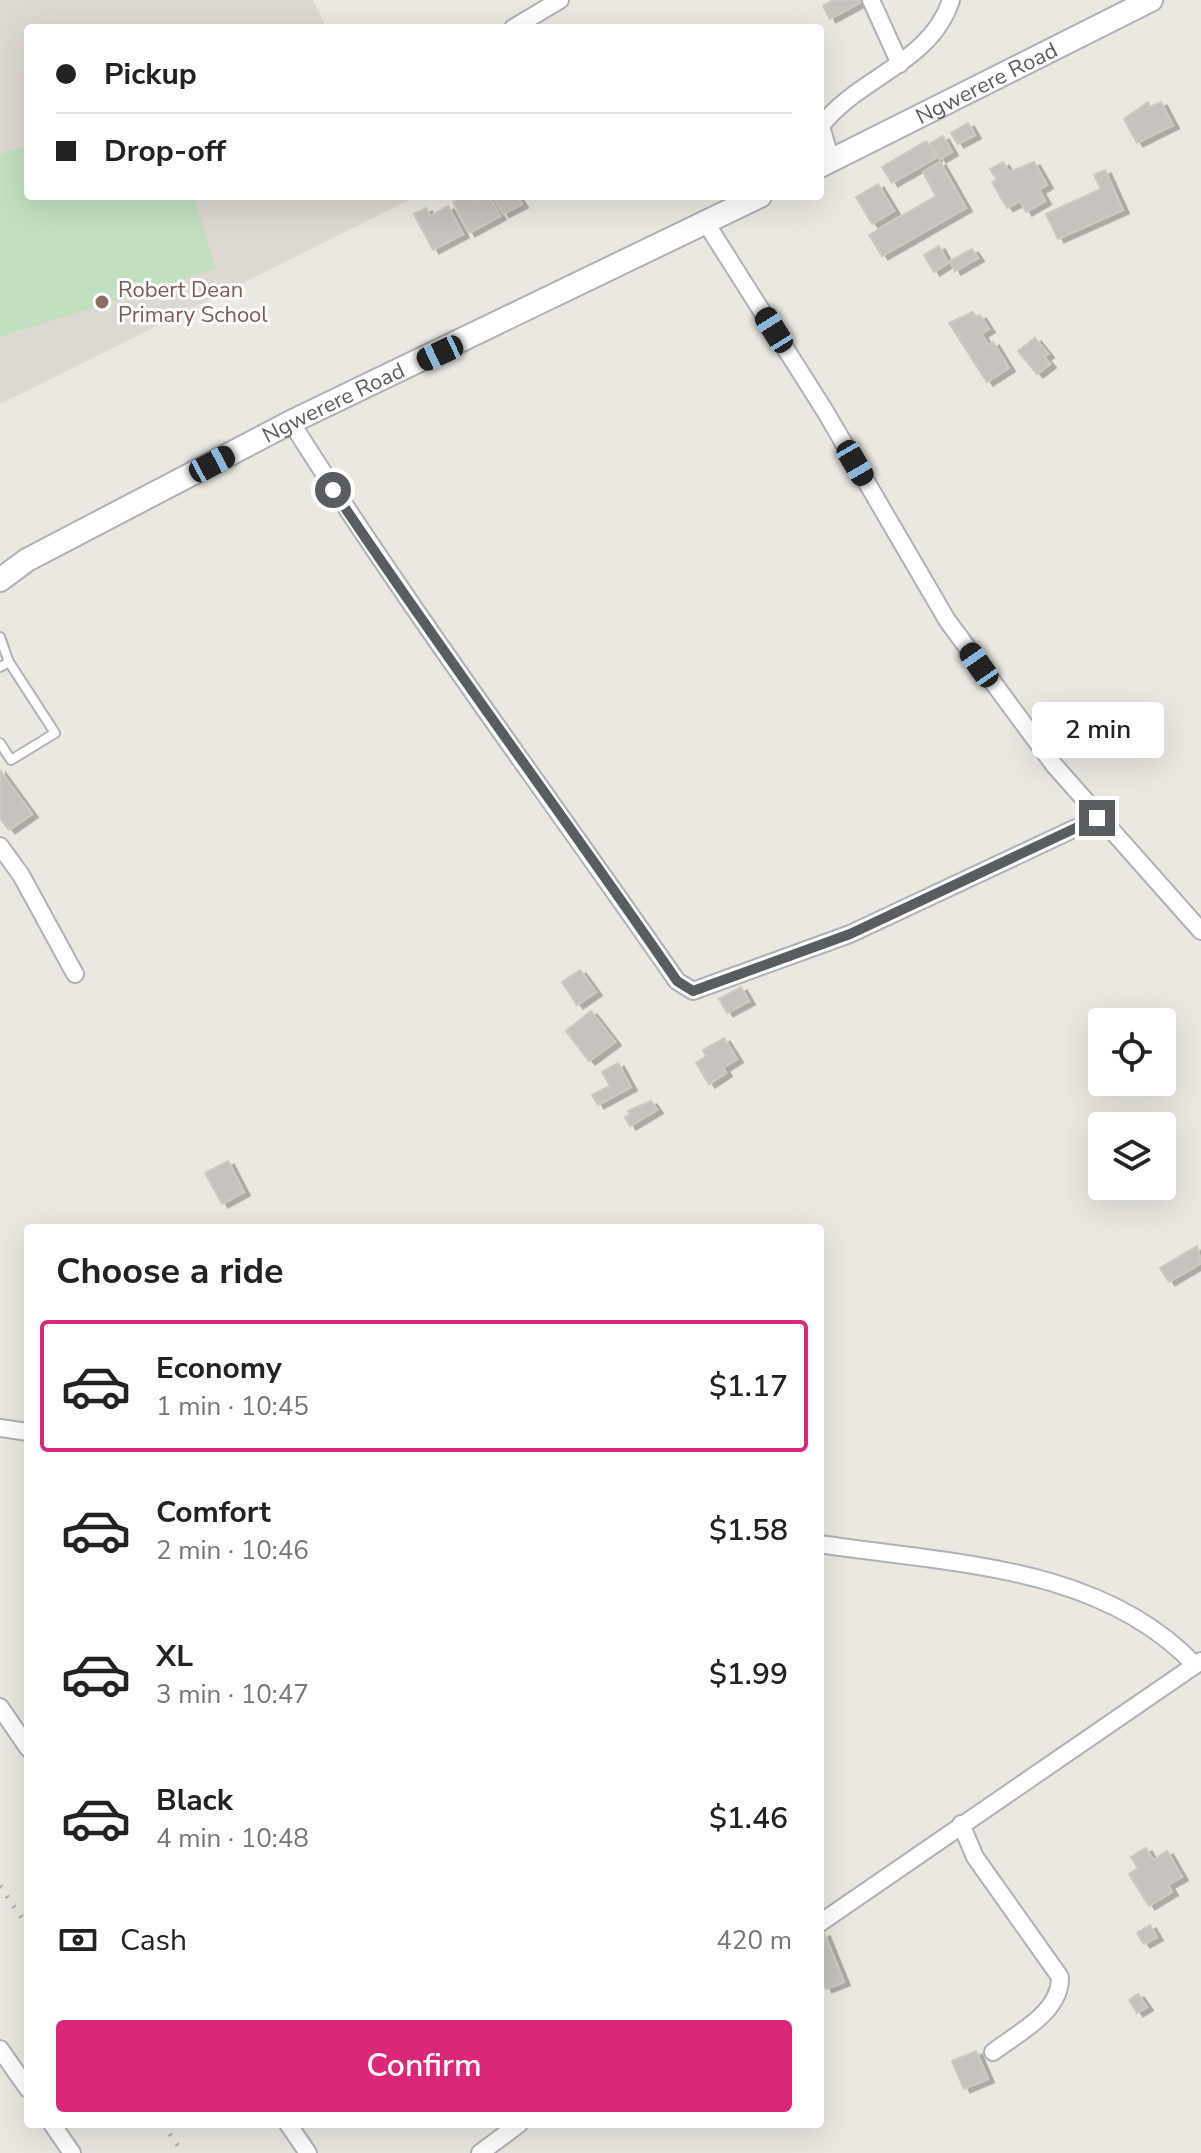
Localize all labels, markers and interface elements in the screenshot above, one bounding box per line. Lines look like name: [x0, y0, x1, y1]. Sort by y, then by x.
street label: Ngwerere Road: [911, 35, 1063, 132]
text: Pickup: [104, 54, 197, 95]
text: Drop-off: [104, 131, 226, 172]
place label: Robert Dean Primary School: [118, 275, 268, 330]
marker: Robert Dean Primary School: [93, 293, 111, 311]
car: [751, 303, 797, 357]
car: [413, 332, 467, 374]
street label: Ngwerere Road: [257, 356, 410, 451]
car: [833, 436, 877, 490]
car: [185, 442, 239, 486]
route start: [315, 472, 351, 508]
car: [955, 638, 1003, 692]
callout: 2 min: [1031, 702, 1163, 758]
text: 2 min: [1065, 712, 1131, 747]
route end: [1079, 800, 1115, 836]
map controls: [1088, 1008, 1176, 1200]
button: locate: [1088, 1008, 1176, 1096]
button: layers: [1088, 1112, 1176, 1200]
text: Choose a ride: [56, 1247, 284, 1296]
text: Economy: [156, 1348, 282, 1389]
icon: car: [60, 1350, 132, 1422]
text: $1.17: [709, 1366, 788, 1407]
text: 1 min · 10:45: [156, 1389, 309, 1424]
text: Comfort: [156, 1492, 271, 1533]
icon: car: [60, 1494, 132, 1566]
text: $1.58: [709, 1510, 788, 1551]
text: 2 min · 10:46: [156, 1533, 309, 1568]
text: XL: [156, 1636, 193, 1677]
icon: car: [60, 1638, 132, 1710]
text: $1.99: [709, 1654, 788, 1695]
text: 3 min · 10:47: [156, 1677, 309, 1712]
text: Black: [156, 1780, 233, 1821]
icon: car: [60, 1782, 132, 1854]
text: $1.46: [709, 1798, 788, 1839]
text: 4 min · 10:48: [156, 1821, 309, 1856]
icon: cash: [56, 1918, 100, 1962]
text: Cash: [120, 1920, 187, 1961]
text: 420 m: [716, 1923, 792, 1958]
button: Confirm: [56, 2020, 792, 2112]

